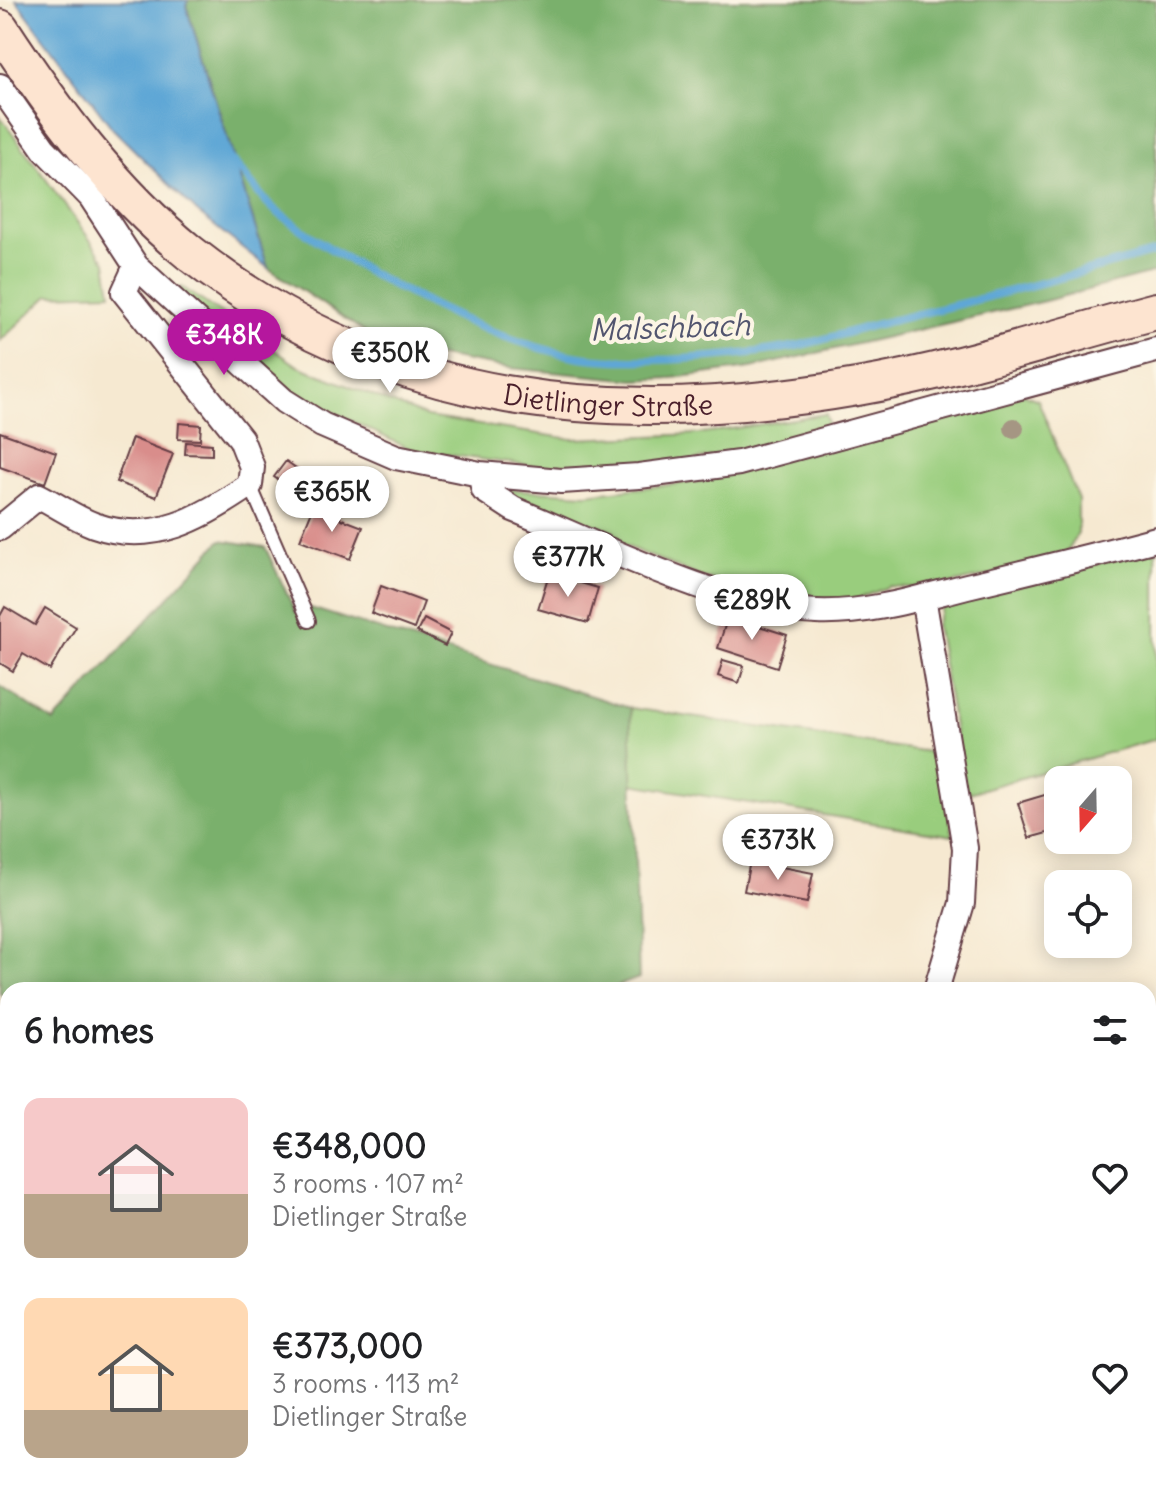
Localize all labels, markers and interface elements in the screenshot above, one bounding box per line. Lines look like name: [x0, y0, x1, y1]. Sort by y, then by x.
water label: Malschbach: [589, 305, 751, 349]
pin: €348K: [168, 309, 280, 377]
text: €348K: [185, 318, 263, 351]
pin: €350K: [334, 327, 446, 395]
text: €350K: [350, 336, 430, 369]
street label: Dietlinger Straße: [501, 376, 714, 424]
pin: €365K: [276, 466, 388, 534]
text: €365K: [293, 475, 371, 508]
pin: €377K: [512, 531, 624, 599]
text: €377K: [531, 540, 605, 573]
pin: €289K: [696, 574, 808, 642]
text: €289K: [714, 583, 790, 616]
north arrow: [1044, 766, 1132, 854]
map controls: [1044, 766, 1132, 958]
pin: €373K: [722, 814, 834, 882]
text: €373K: [740, 823, 816, 856]
button: locate: [1044, 870, 1132, 958]
icon: filters: [1088, 1008, 1132, 1052]
text: 6 homes: [24, 1009, 154, 1052]
text: €348,000: [272, 1124, 427, 1167]
icon: home: [88, 1130, 184, 1226]
icon: heart: [1088, 1156, 1132, 1200]
text: 3 rooms · 107 m²: [272, 1167, 464, 1200]
text: Dietlinger Straße: [272, 1200, 467, 1233]
text: €373,000: [272, 1324, 423, 1367]
icon: home: [88, 1330, 184, 1426]
icon: heart: [1088, 1356, 1132, 1400]
text: 3 rooms · 113 m²: [272, 1367, 459, 1400]
text: Dietlinger Straße: [272, 1400, 467, 1433]

